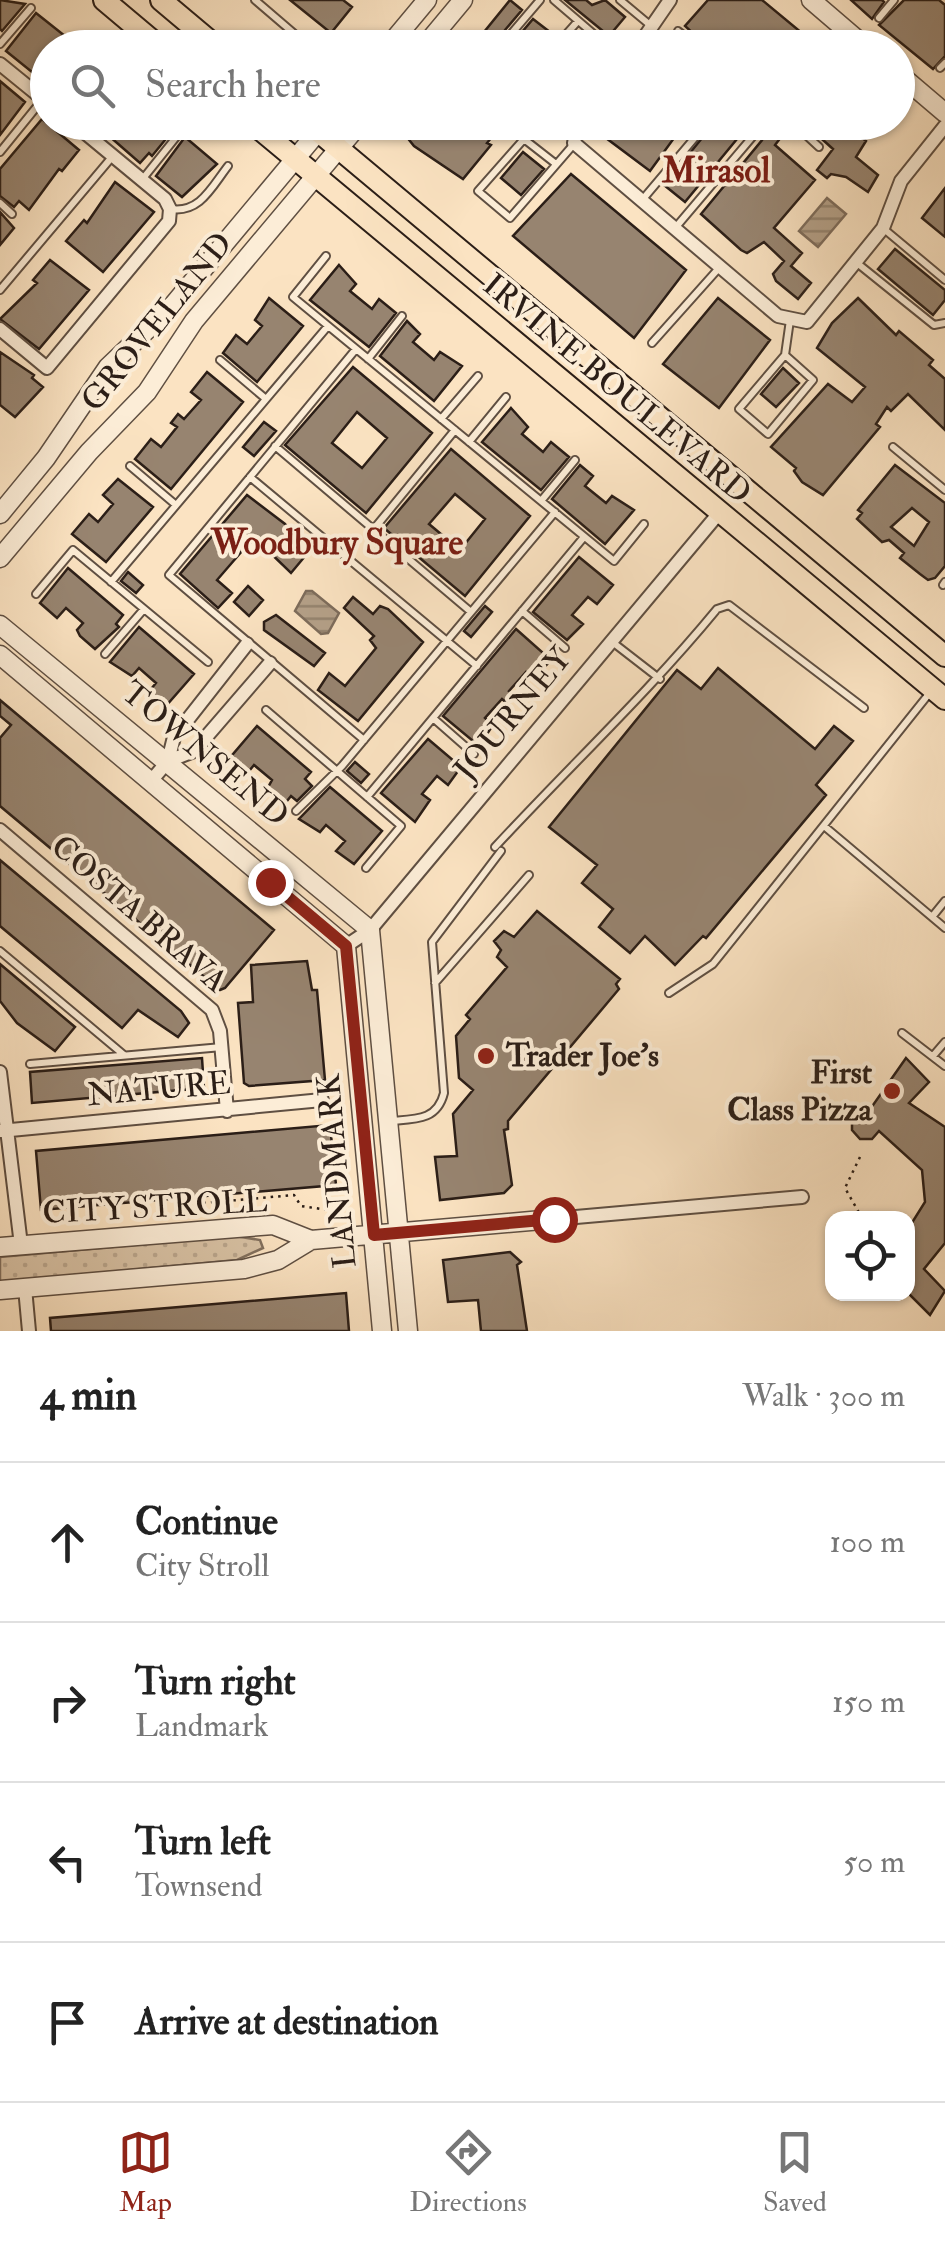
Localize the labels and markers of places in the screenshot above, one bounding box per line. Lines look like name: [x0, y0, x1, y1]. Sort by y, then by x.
place label: Trader Joe's: [505, 1036, 659, 1076]
marker: Trader Joe's: [475, 1045, 497, 1067]
place label: First Class Pizza: [727, 1053, 873, 1130]
marker: First Class Pizza: [881, 1080, 903, 1102]

